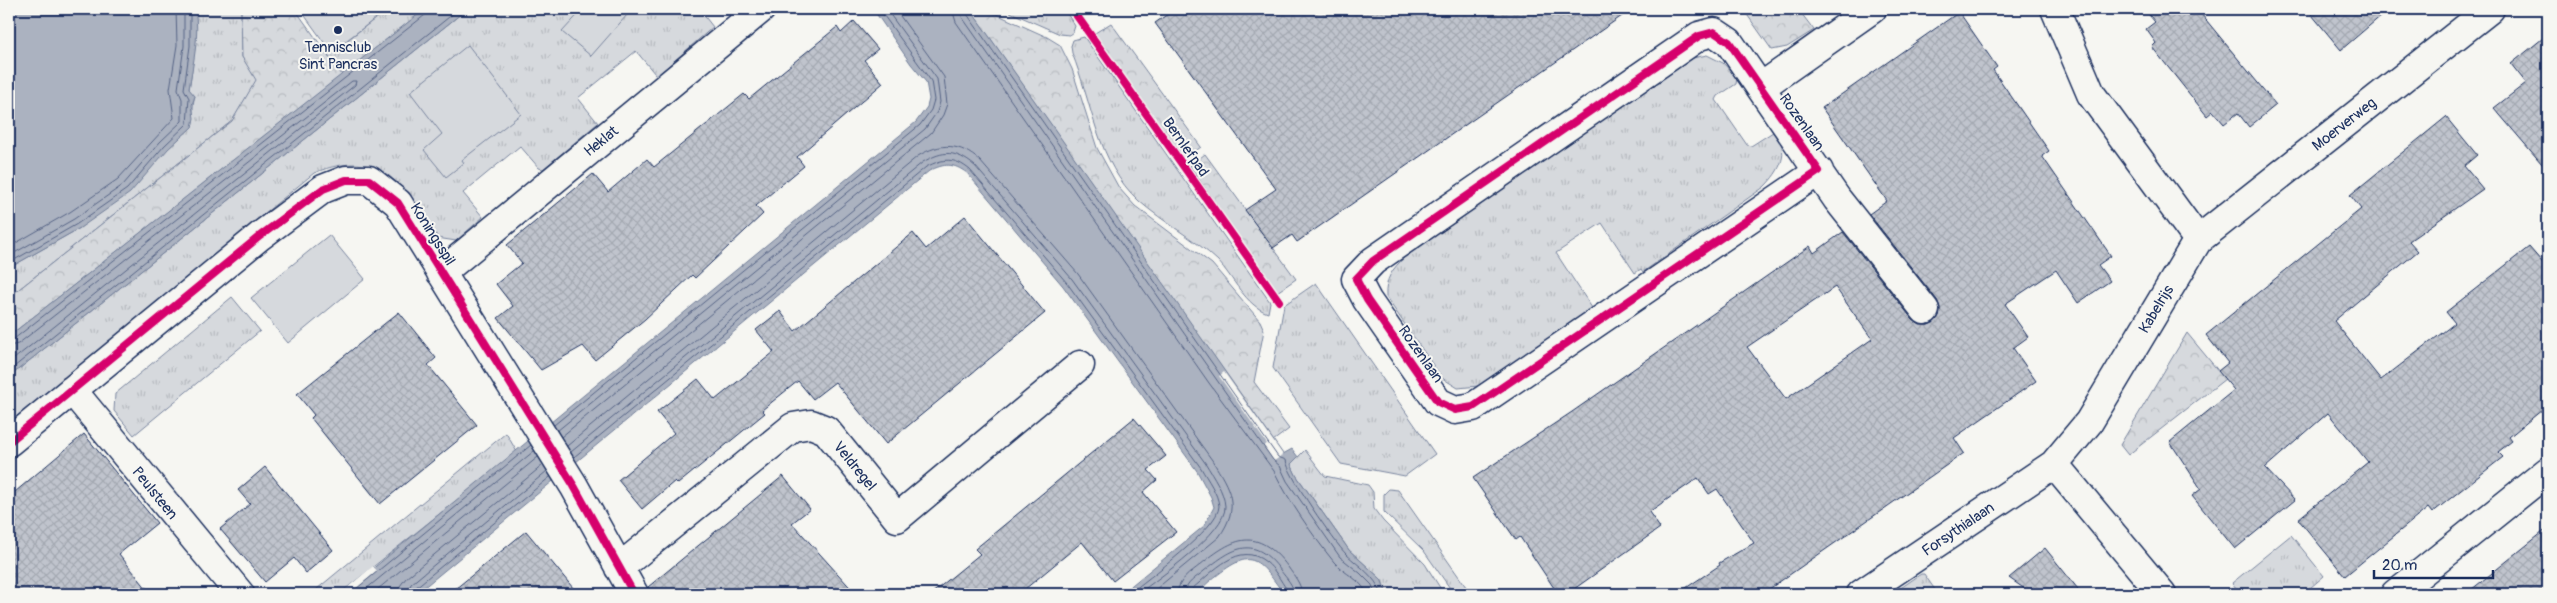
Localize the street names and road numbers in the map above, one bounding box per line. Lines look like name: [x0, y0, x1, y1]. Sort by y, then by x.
street label: Rozenlaan: [1775, 90, 1828, 155]
street label: Moerverweg: [2308, 93, 2380, 155]
street label: Bernlefpad: [1158, 114, 1213, 181]
street label: Heklat: [580, 121, 623, 161]
street label: Koningsspil: [406, 199, 459, 269]
street label: Kabelrijs: [2135, 281, 2178, 337]
street label: Rozenlaan: [1394, 322, 1447, 387]
street label: Veldregel: [829, 438, 880, 495]
street label: Peulsteen: [128, 463, 182, 524]
street label: Forsythialaan: [1918, 498, 1998, 561]

